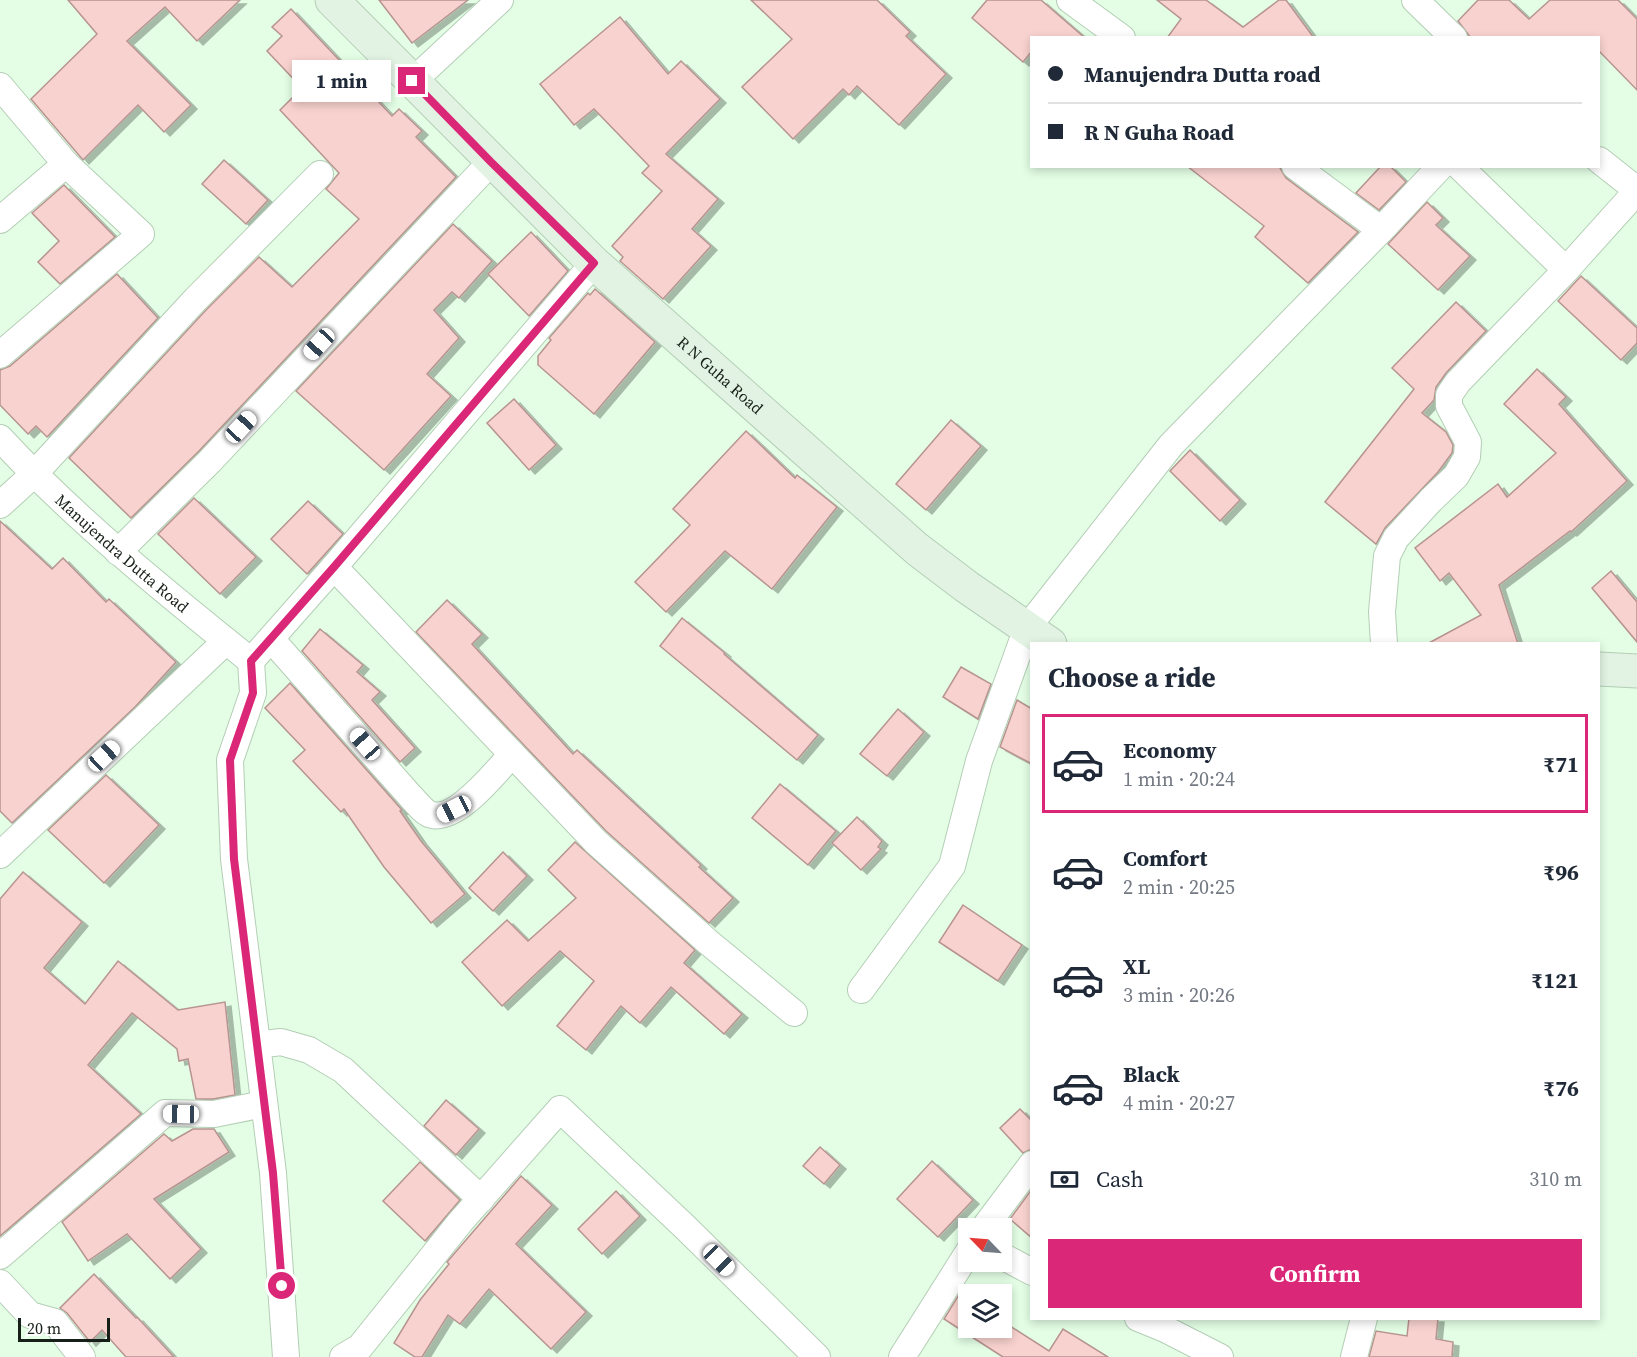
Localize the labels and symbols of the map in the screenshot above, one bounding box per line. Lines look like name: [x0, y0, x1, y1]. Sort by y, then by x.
callout: 1 min: [292, 60, 391, 102]
route end: [398, 67, 425, 94]
car: [300, 325, 338, 363]
street label: R N Guha Road: [673, 331, 768, 419]
car: [222, 408, 260, 446]
street label: Manujendra Dutta Road: [51, 489, 194, 617]
car: [346, 725, 384, 763]
car: [85, 737, 123, 775]
car: [434, 793, 474, 825]
car: [163, 1105, 199, 1123]
north arrow: [958, 1218, 1012, 1272]
car: [700, 1241, 738, 1279]
route start: [268, 1272, 295, 1299]
scale bar: [18, 1315, 110, 1342]

